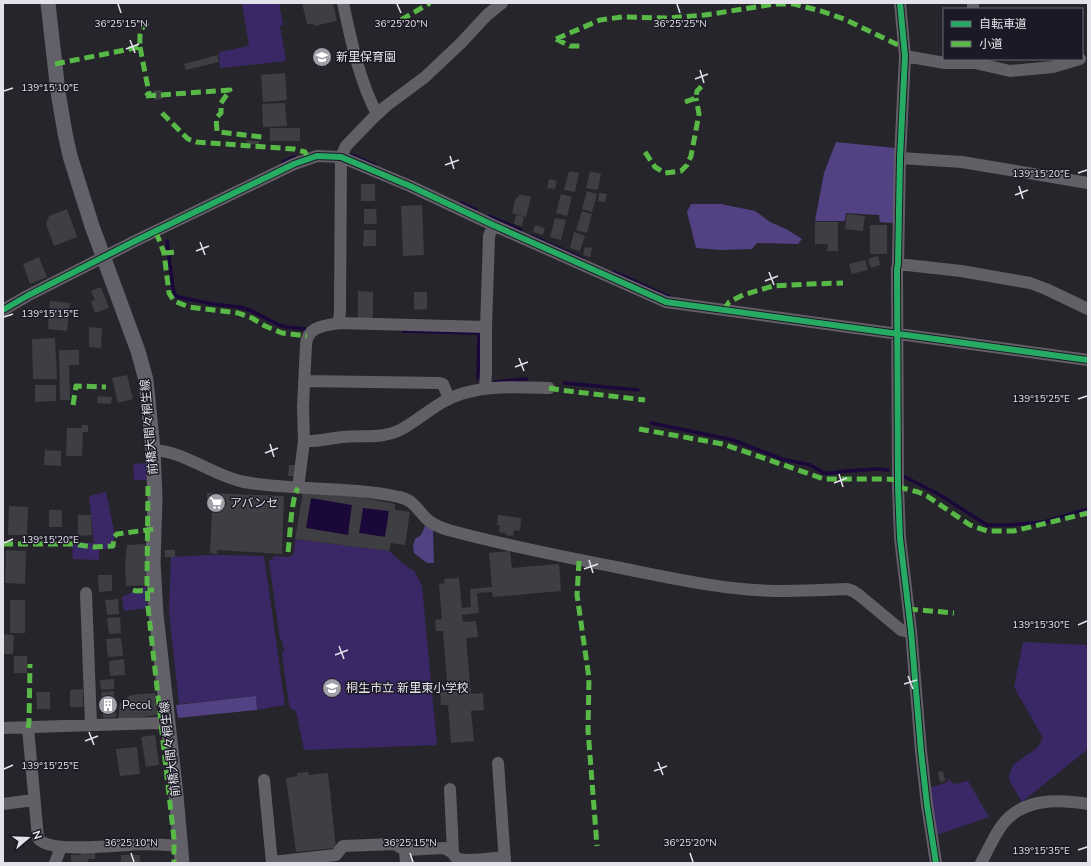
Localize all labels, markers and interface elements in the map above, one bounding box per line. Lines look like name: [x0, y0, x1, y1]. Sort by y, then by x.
legend: [943, 8, 1083, 60]
text: 自転車道: [979, 16, 1027, 32]
text: 36°25'15"N: [94, 17, 148, 31]
text: 36°25'20"N: [374, 17, 428, 31]
text: 36°25'25"N: [653, 17, 707, 31]
text: 小道: [979, 36, 1003, 52]
school or university icon: 新里保育園: [311, 46, 333, 68]
place label: 新里保育園: [336, 49, 396, 65]
text: 139°15'10"E: [21, 81, 79, 95]
text: 139°15'20"E: [1012, 167, 1070, 181]
text: 139°15'15"E: [21, 307, 79, 321]
street label: 前橋大間々桐生線: [137, 378, 161, 476]
text: 139°15'25"E: [1012, 392, 1070, 406]
supermarket icon: アバンセ: [205, 492, 227, 514]
place label: アバンセ: [230, 495, 278, 511]
text: 139°15'20"E: [21, 533, 79, 547]
text: 139°15'30"E: [1012, 618, 1070, 632]
school or university icon: 桐生市立 新里東小学校: [321, 677, 343, 699]
place label: 桐生市立 新里東小学校: [346, 680, 469, 696]
building icon: Pecol: [97, 694, 119, 716]
place label: Pecol: [122, 697, 152, 713]
street label: 前橋大間々桐生線: [156, 700, 184, 798]
text: 139°15'25"E: [21, 759, 79, 773]
north arrow: [8, 818, 48, 858]
text: N: [29, 829, 45, 841]
text: 36°25'10"N: [104, 836, 158, 850]
text: 36°25'15"N: [383, 836, 437, 850]
text: 36°25'20"N: [663, 836, 717, 850]
text: 139°15'35"E: [1012, 844, 1070, 858]

